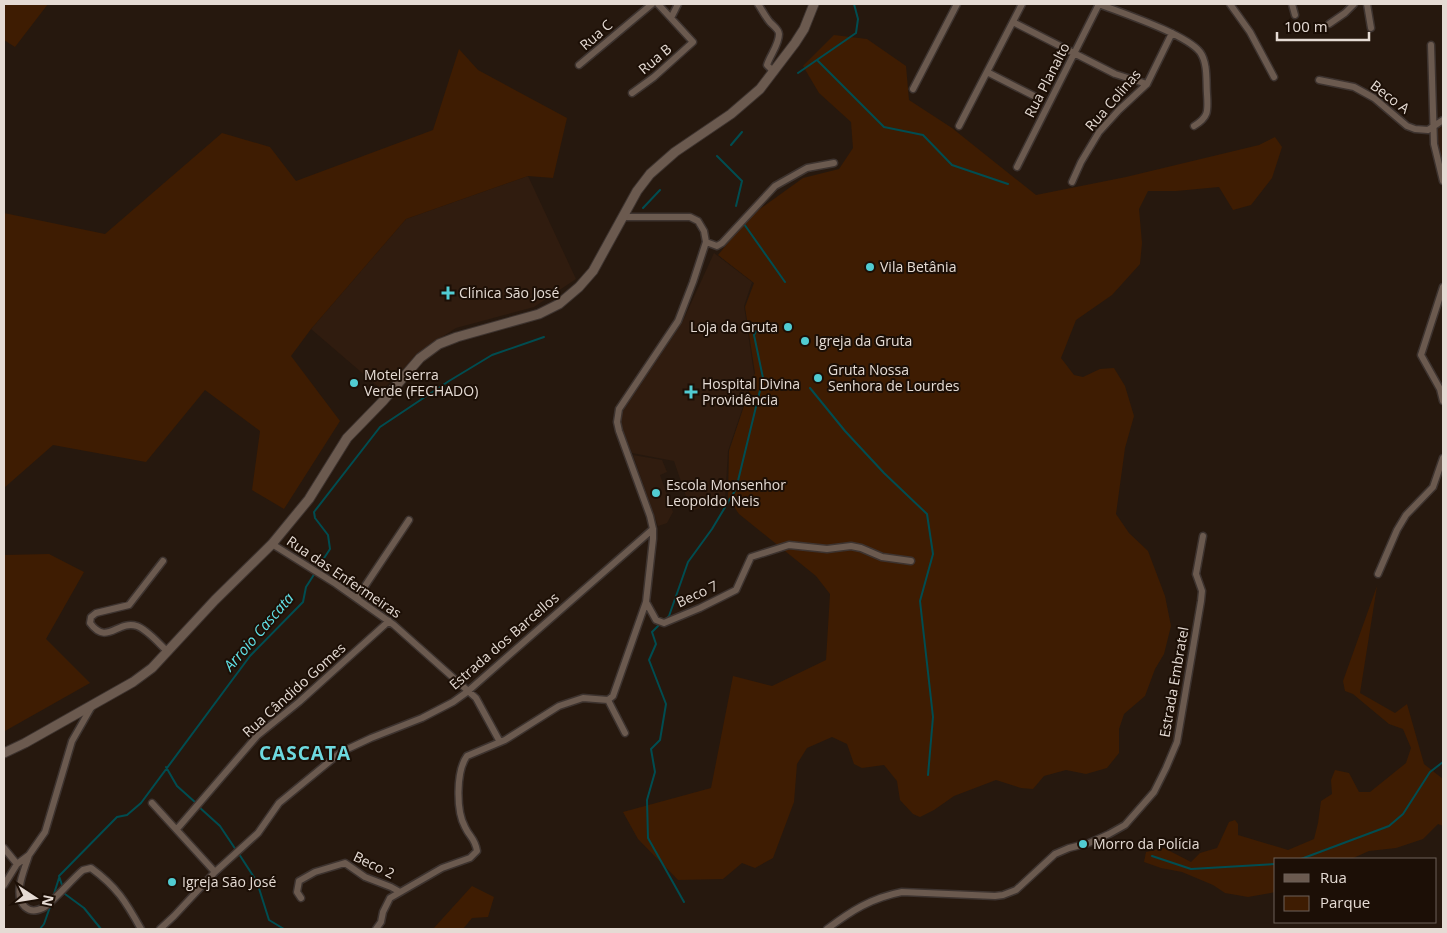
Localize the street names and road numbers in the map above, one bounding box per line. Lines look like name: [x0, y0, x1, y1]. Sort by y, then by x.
street label: Rua C: [575, 15, 616, 54]
street label: Rua B: [634, 39, 675, 78]
street label: Rua Planalto: [1020, 39, 1074, 120]
street label: Rua Colinas: [1081, 65, 1145, 135]
street label: Beco A: [1367, 76, 1414, 118]
street label: Rua das Enfermeiras: [283, 531, 406, 622]
street label: Beco 7: [673, 576, 721, 611]
street label: Estrada dos Barcellos: [445, 587, 563, 694]
street label: Estrada Embratel: [1154, 625, 1193, 739]
street label: Rua Cândido Gomes: [238, 638, 350, 741]
street label: Beco 2: [350, 846, 398, 883]

